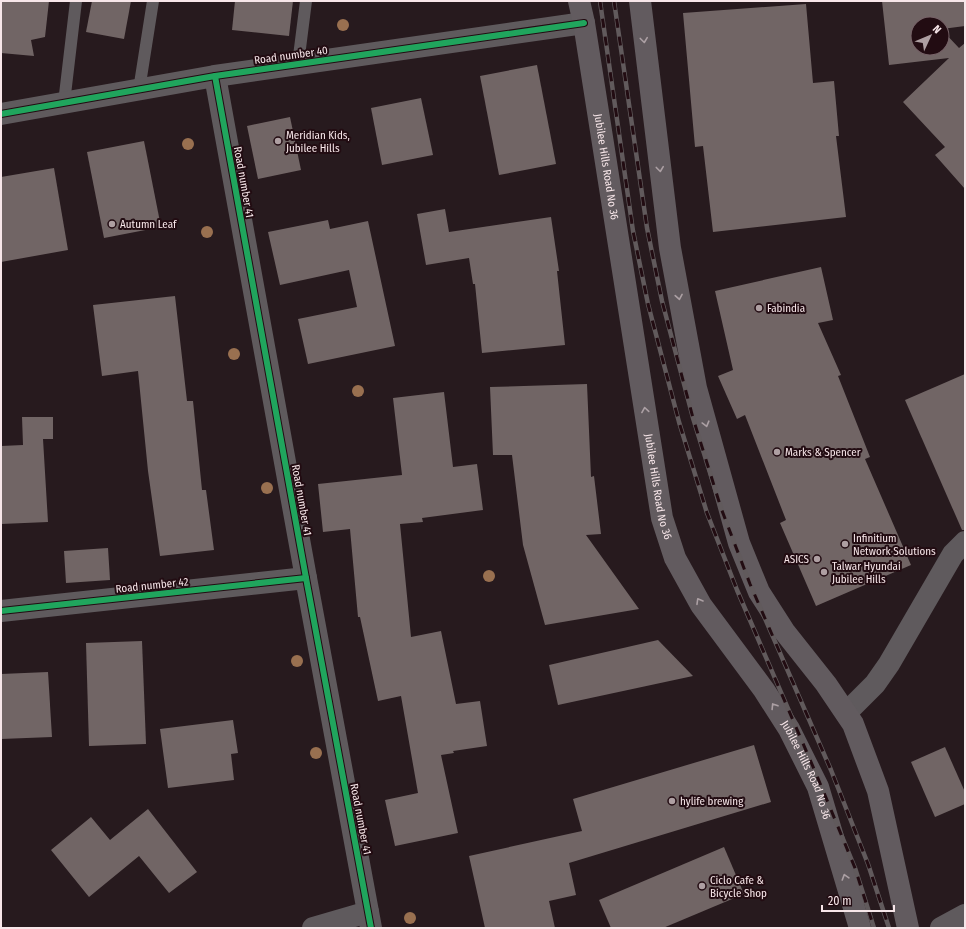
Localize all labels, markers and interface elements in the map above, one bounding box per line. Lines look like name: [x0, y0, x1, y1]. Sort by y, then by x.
north arrow: [910, 16, 950, 56]
text: N: [930, 23, 944, 36]
one-way arrow: [639, 37, 648, 43]
street label: Road number 40: [253, 44, 329, 67]
street label: Jubilee Hills Road No 36: [591, 113, 621, 221]
place label: Meridian Kids, Jubilee Hills: [286, 129, 350, 155]
marker: Meridian Kids, Jubilee Hills: [273, 136, 283, 146]
street label: Road number 41: [231, 145, 256, 219]
one-way arrow: [656, 166, 665, 172]
place label: Autumn Leaf: [120, 218, 177, 231]
marker: Autumn Leaf: [107, 219, 117, 229]
one-way arrow: [675, 294, 683, 300]
place label: Fabindia: [767, 302, 805, 315]
marker: Fabindia: [754, 303, 764, 313]
one-way arrow: [641, 407, 650, 413]
one-way arrow: [701, 421, 710, 428]
street label: Jubilee Hills Road No 36: [642, 433, 675, 542]
place label: Marks & Spencer: [785, 446, 861, 459]
marker: Marks & Spencer: [772, 447, 782, 457]
street label: Road number 41: [289, 463, 314, 537]
place label: Infinitium Network Solutions: [853, 532, 936, 558]
marker: Infinitium Network Solutions: [840, 539, 850, 549]
place label: ASICS: [784, 553, 810, 566]
marker: ASICS: [812, 554, 822, 564]
place label: Talwar Hyundai Jubilee Hills: [832, 560, 901, 586]
marker: Talwar Hyundai Jubilee Hills: [819, 567, 829, 577]
street label: Road number 42: [115, 575, 189, 596]
one-way arrow: [696, 598, 703, 605]
one-way arrow: [772, 703, 779, 710]
street label: Jubilee Hills Road No 36: [778, 718, 833, 821]
street label: Road number 41: [347, 782, 374, 856]
place label: hylife brewing: [680, 795, 744, 808]
marker: hylife brewing: [667, 796, 677, 806]
place label: Ciclo Cafe & Bicycle Shop: [710, 874, 767, 900]
one-way arrow: [841, 874, 850, 881]
marker: Ciclo Cafe & Bicycle Shop: [697, 881, 707, 891]
scale bar: [822, 887, 894, 913]
text: 20 m: [828, 894, 852, 908]

